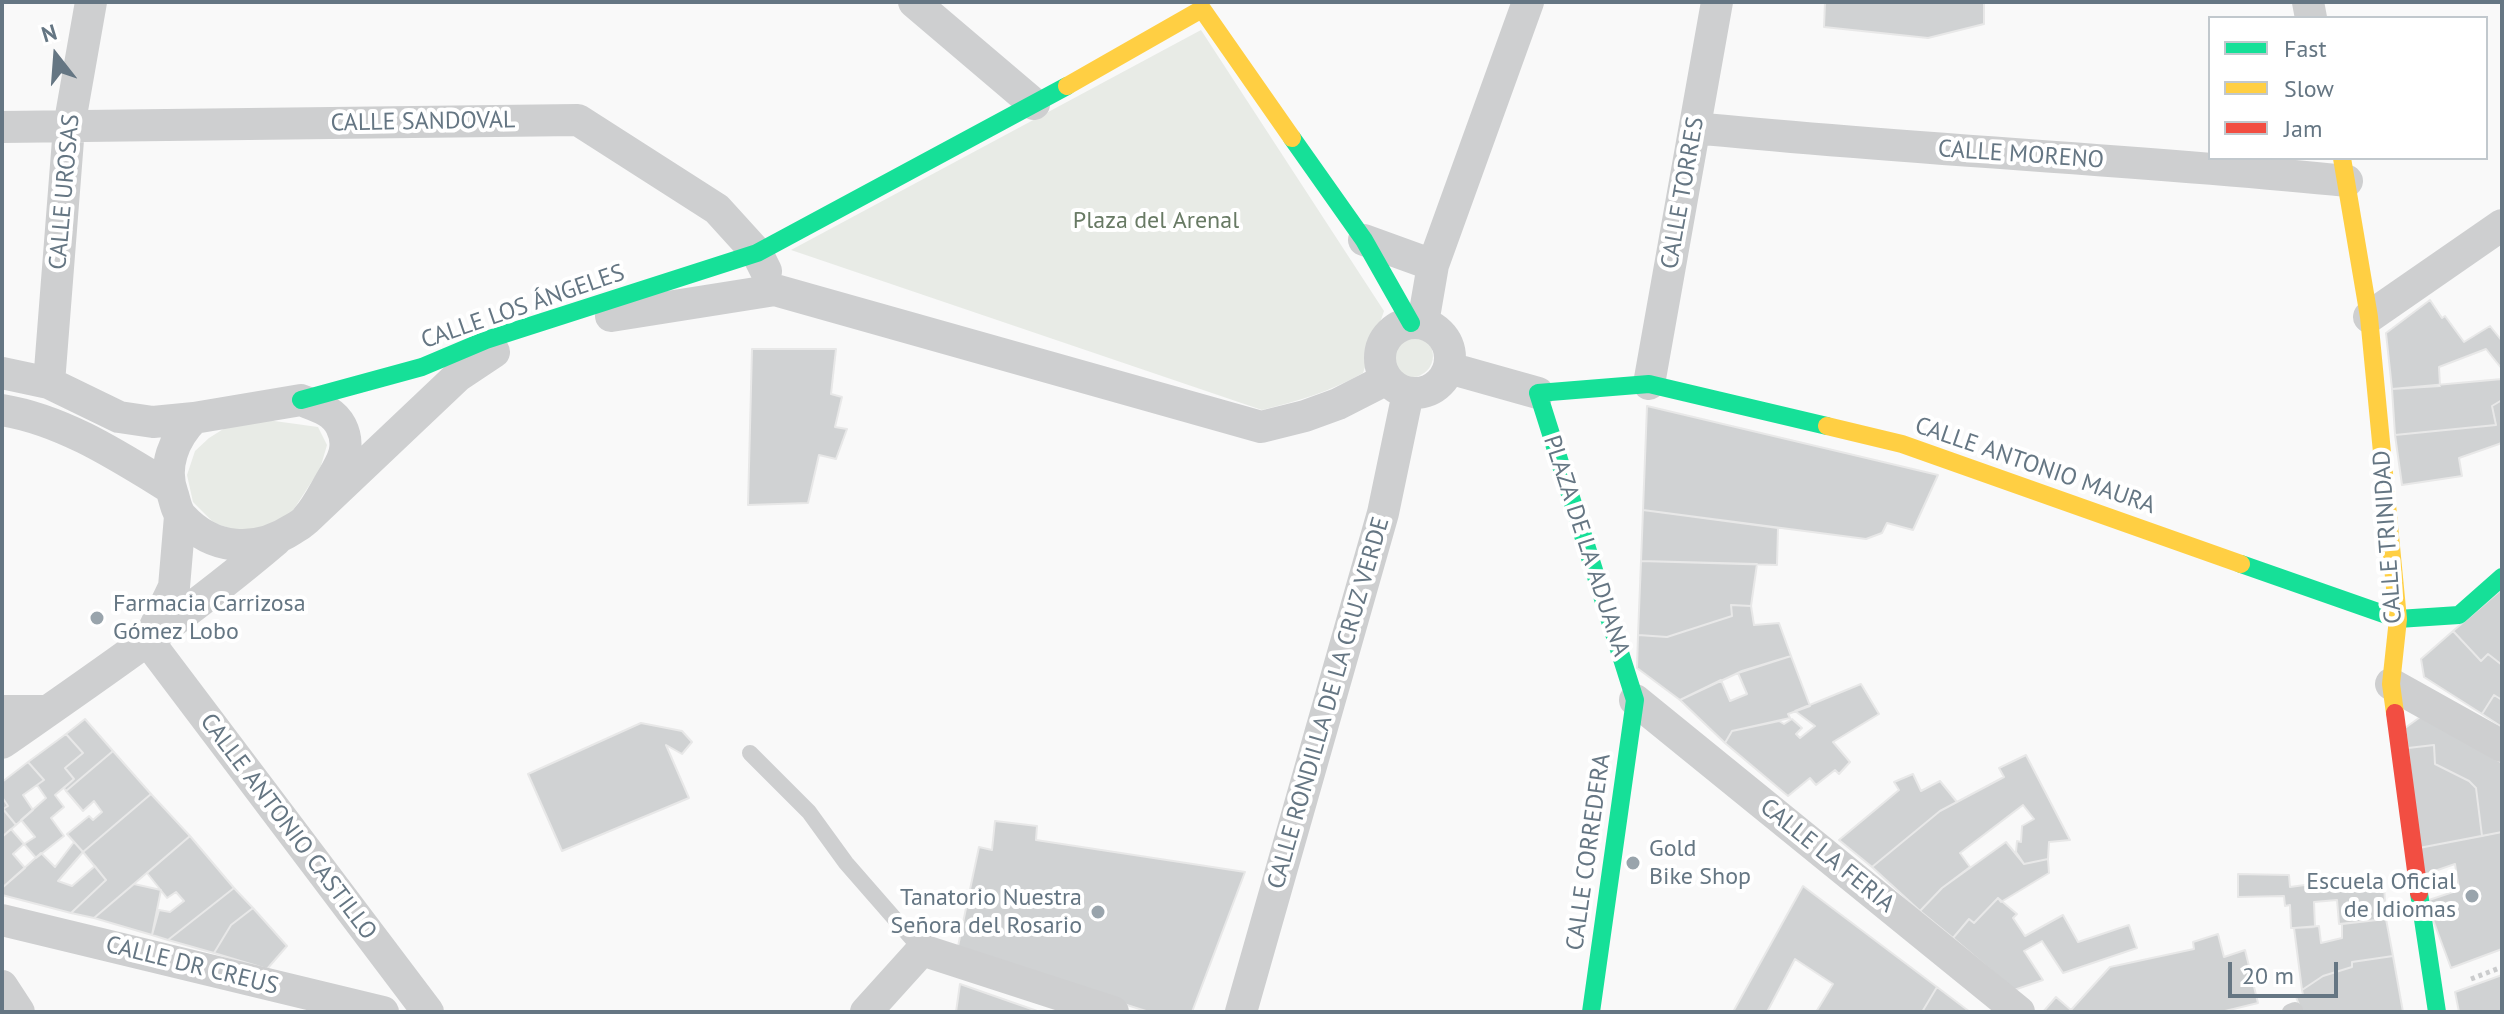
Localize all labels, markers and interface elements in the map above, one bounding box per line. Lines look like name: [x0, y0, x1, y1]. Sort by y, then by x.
north arrow: [16, 16, 96, 96]
legend: [2208, 16, 2488, 160]
text: N: [38, 18, 60, 49]
text: Fast: [2284, 33, 2327, 64]
text: Slow: [2284, 73, 2334, 104]
street label: CALLE SANDOVAL: [330, 106, 516, 138]
street label: CALLE UROSAS: [44, 113, 86, 271]
text: Jam: [2284, 113, 2322, 144]
street label: CALLE TORRES: [1655, 115, 1711, 271]
street label: CALLE MORENO: [1937, 135, 2105, 175]
park label: Plaza del Arenal: [1073, 207, 1239, 235]
street label: CALLE LOS ÁNGELES: [417, 259, 629, 355]
street label: CALLE ANTONIO MAURA: [1911, 411, 2159, 521]
street label: PLAZA DE LA ADUANA: [1537, 432, 1635, 660]
street label: CALLE TRINIDAD: [2368, 449, 2408, 625]
street label: CALLE RONDILLA DE LA CRUZ VERDE: [1262, 514, 1396, 892]
place label: Farmacia Carrizosa Gómez Lobo: [113, 590, 306, 646]
marker: Farmacia Carrizosa Gómez Lobo: [88, 609, 106, 627]
street label: CALLE ANTONIO CASTILLO: [194, 708, 382, 946]
street label: CALLE CORREDERA: [1561, 752, 1617, 952]
street label: CALLE LA FERIA: [1754, 793, 1900, 919]
place label: Gold Bike Shop: [1649, 835, 1751, 891]
marker: Gold Bike Shop: [1624, 854, 1642, 872]
place label: Escuela Oficial de Idiomas: [2306, 868, 2456, 924]
place label: Tanatorio Nuestra Señora del Rosario: [891, 884, 1082, 940]
marker: Escuela Oficial de Idiomas: [2463, 887, 2481, 905]
marker: Tanatorio Nuestra Señora del Rosario: [1089, 903, 1107, 921]
street label: CALLE DR CREUS: [103, 931, 281, 1001]
scale bar: [2232, 946, 2342, 996]
text: 20 m: [2242, 960, 2294, 991]

